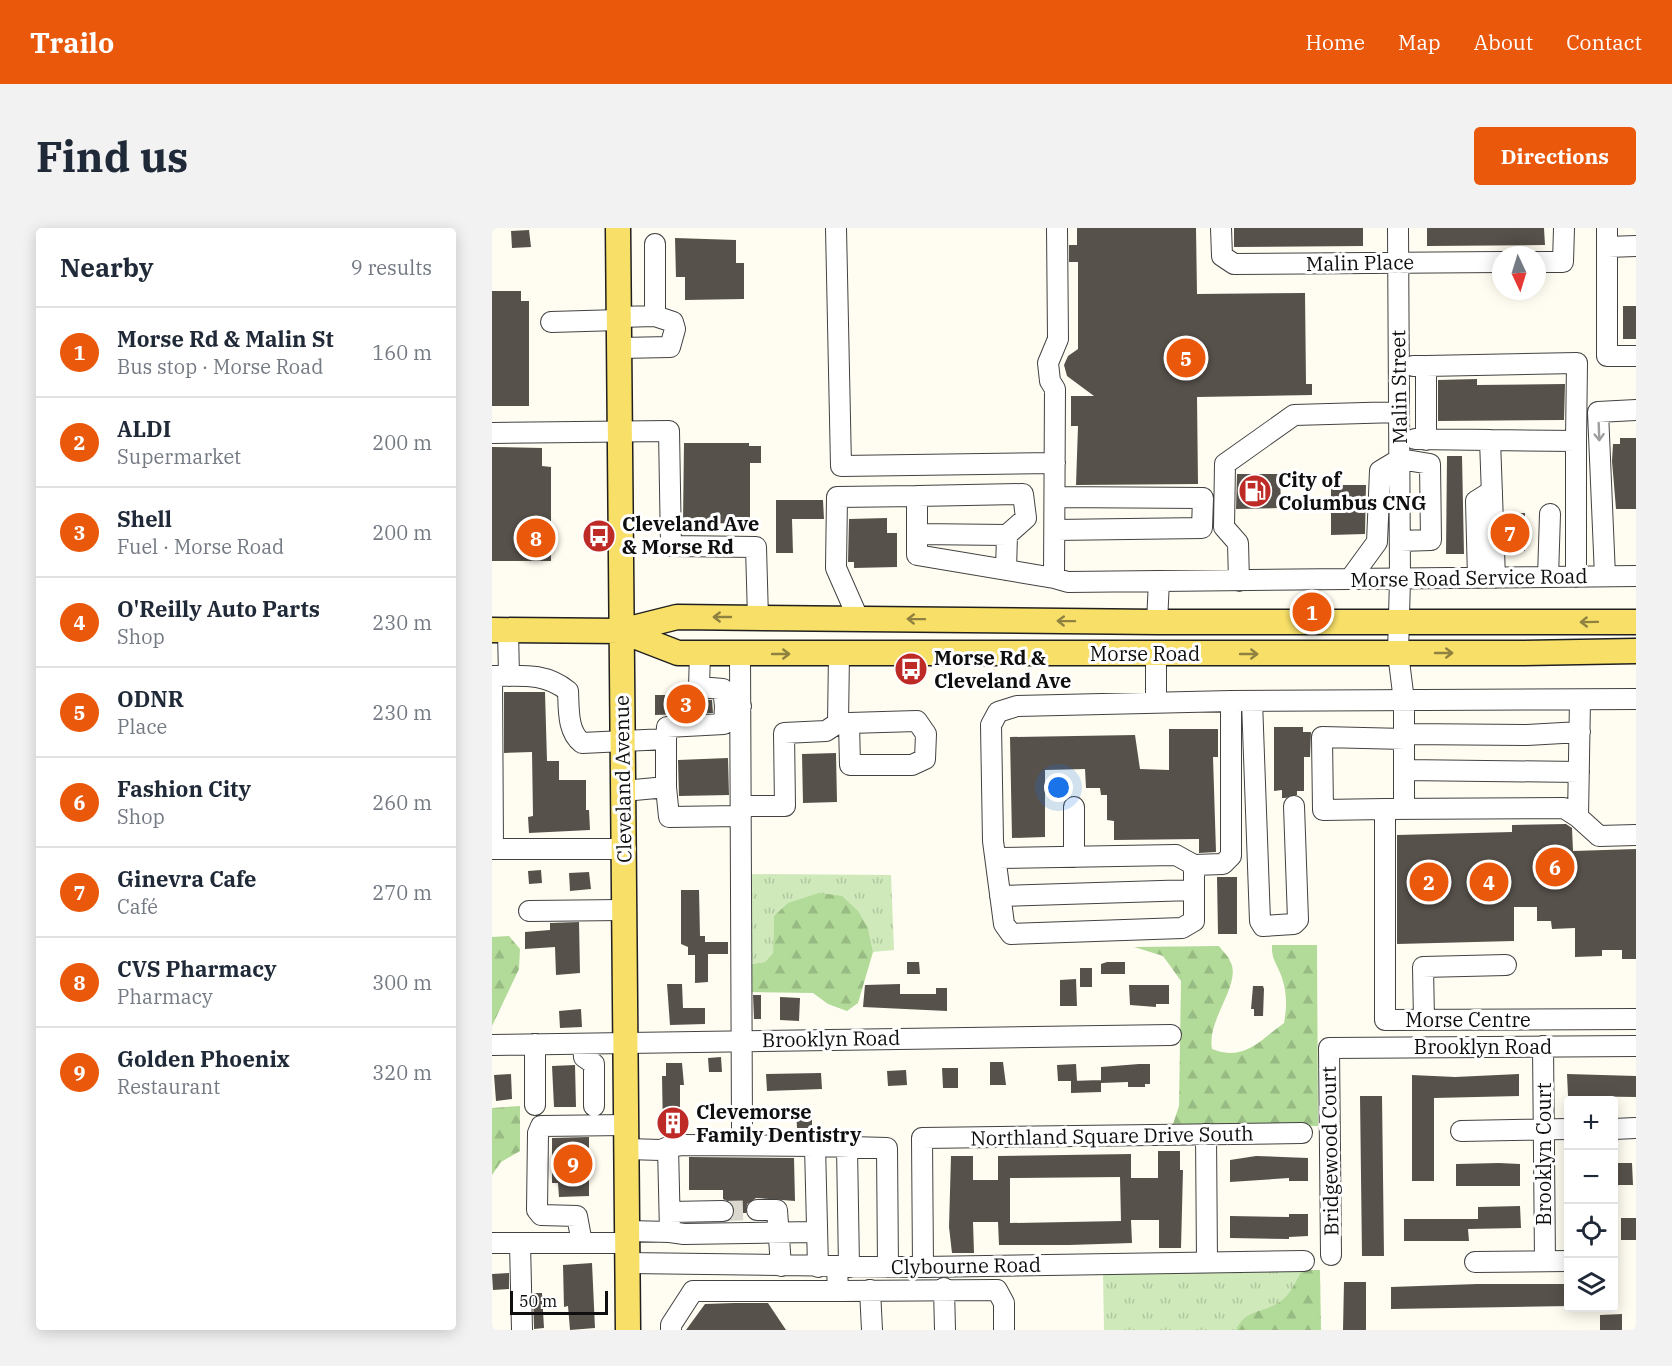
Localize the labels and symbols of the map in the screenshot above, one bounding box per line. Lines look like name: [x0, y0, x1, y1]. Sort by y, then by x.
north arrow: [1492, 246, 1546, 300]
street label: Malin Place: [1306, 248, 1414, 277]
street label: Malin Street: [1384, 330, 1413, 444]
pin: 5: [1166, 336, 1206, 380]
one-way arrow: [1593, 422, 1605, 442]
place label: City of Columbus CNG: [1278, 466, 1427, 516]
fuel station icon: City of Columbus CNG: [1237, 473, 1273, 509]
place label: Cleveland Ave & Morse Rd: [622, 510, 759, 560]
pin: 7: [1490, 510, 1530, 556]
pin: 8: [516, 516, 555, 560]
bus stop icon: Cleveland Ave & Morse Rd: [581, 518, 617, 554]
street label: Morse Road Service Road: [1350, 562, 1588, 593]
pin: 1: [1292, 590, 1332, 634]
one-way arrow: [712, 611, 732, 623]
one-way arrow: [907, 614, 927, 625]
one-way arrow: [1057, 615, 1077, 627]
one-way arrow: [1580, 616, 1600, 628]
street label: Morse Road: [1090, 640, 1200, 667]
place label: Morse Rd & Cleveland Ave: [934, 644, 1071, 694]
one-way arrow: [1433, 647, 1453, 659]
one-way arrow: [770, 648, 790, 660]
one-way arrow: [1238, 648, 1258, 660]
bus stop icon: Morse Rd & Cleveland Ave: [893, 651, 929, 687]
pin: 3: [666, 682, 706, 726]
street label: Cleveland Avenue: [608, 695, 637, 863]
your location: [1044, 773, 1073, 802]
pin: 6: [1536, 844, 1574, 890]
pin: 2: [1410, 860, 1448, 904]
pin: 4: [1470, 860, 1508, 904]
street label: Morse Centre: [1405, 1006, 1531, 1033]
street label: Brooklyn Road: [762, 1024, 900, 1053]
street label: Brooklyn Road: [1414, 1033, 1552, 1060]
street label: Bridgewood Court: [1315, 1066, 1344, 1236]
street label: Brooklyn Court: [1530, 1082, 1557, 1226]
place label: Clevemorse Family Dentistry: [696, 1098, 862, 1148]
building icon: Clevemorse Family Dentistry: [655, 1105, 691, 1141]
street label: Northland Square Drive South: [970, 1120, 1254, 1151]
pin: 9: [554, 1142, 592, 1186]
street label: Clybourne Road: [891, 1251, 1041, 1280]
scale bar: [510, 1288, 608, 1316]

